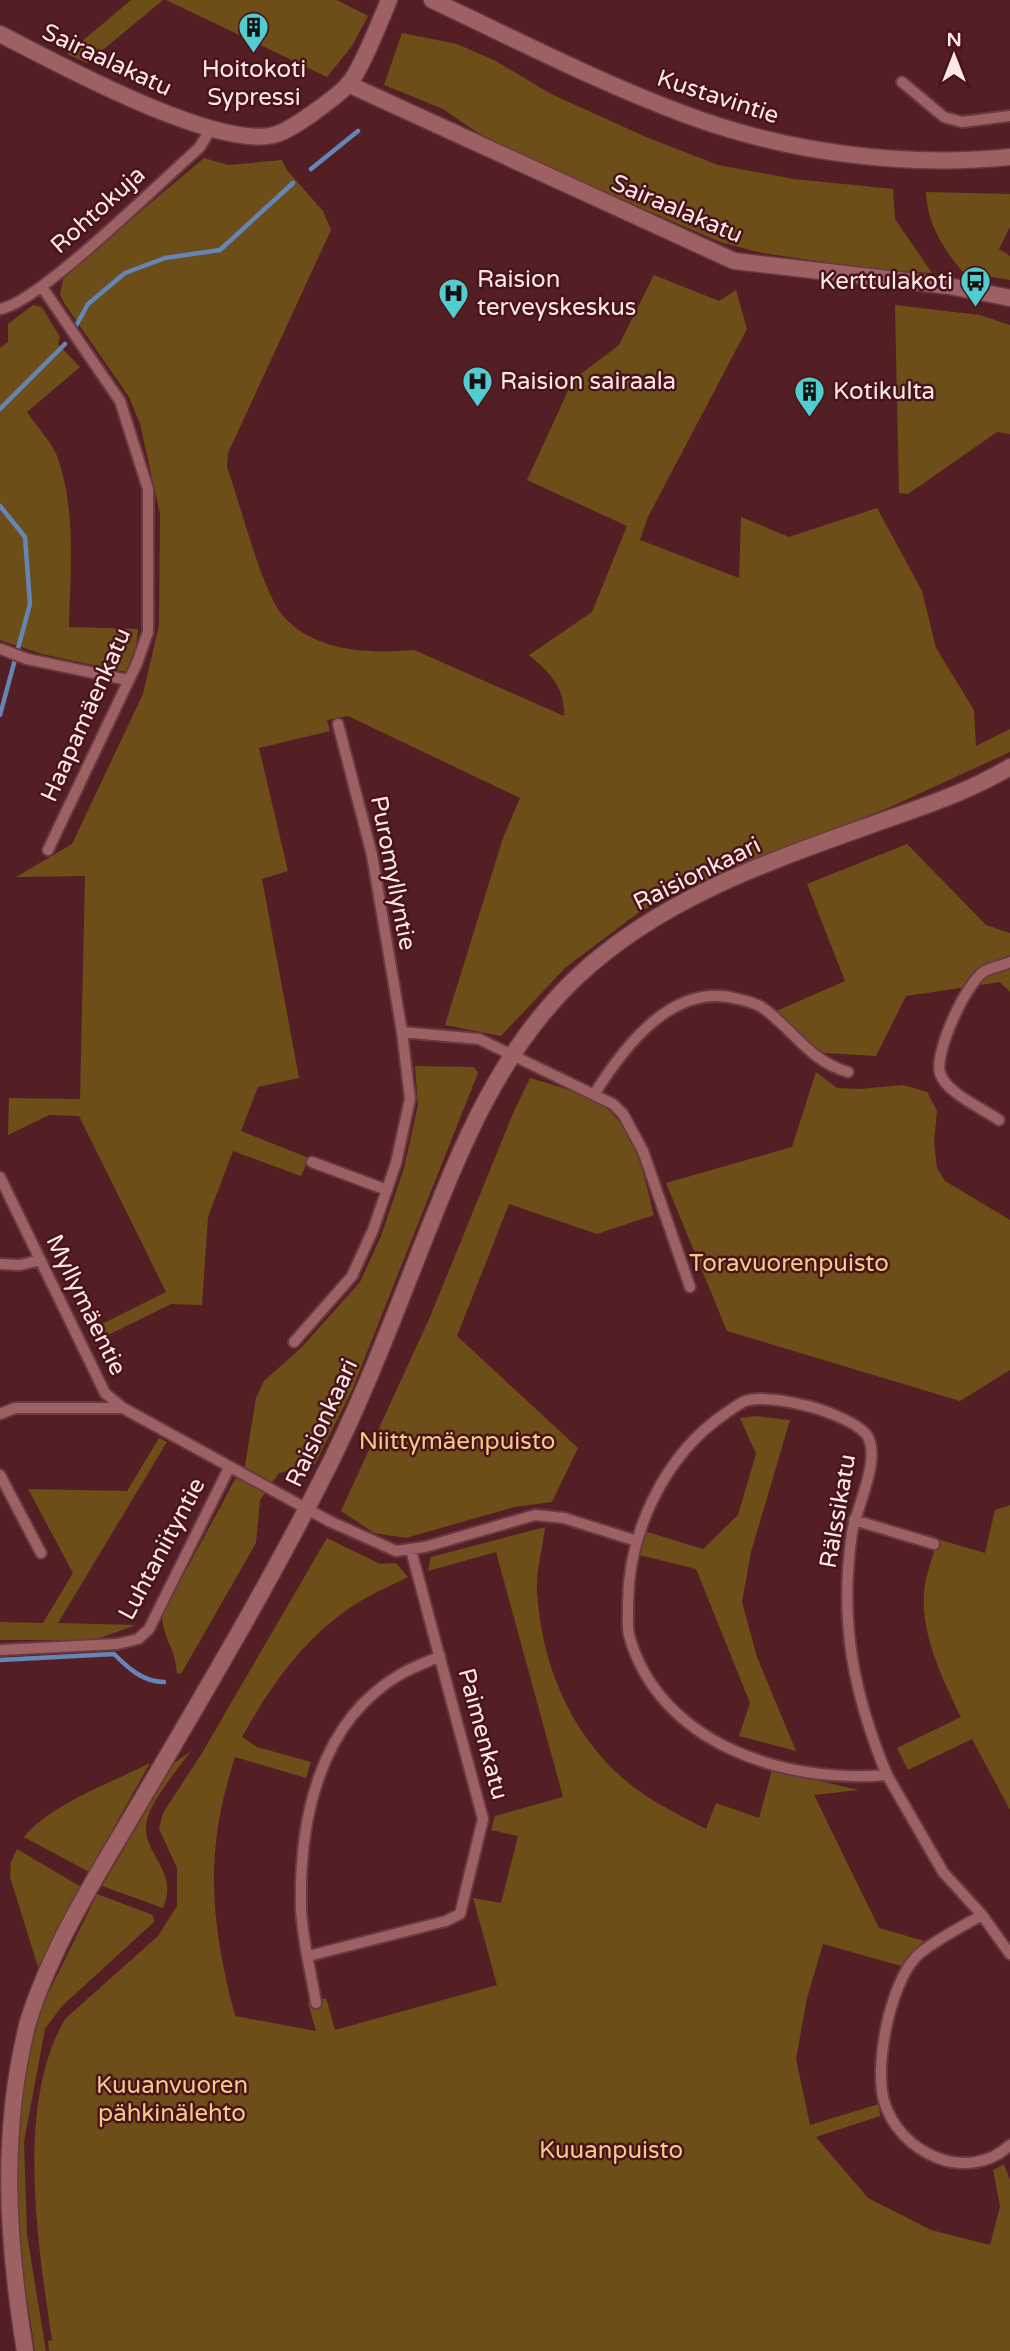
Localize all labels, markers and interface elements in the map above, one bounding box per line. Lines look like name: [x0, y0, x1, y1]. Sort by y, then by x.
building icon: Hoitokoti Sypressi: [237, 10, 271, 54]
street label: Sairaalakatu: [38, 17, 176, 103]
north arrow: [919, 21, 989, 91]
text: N: [946, 29, 962, 51]
place label: Hoitokoti Sypressi: [202, 55, 306, 112]
street label: Kustavintie: [653, 64, 783, 130]
street label: Rohtokuja: [45, 160, 151, 260]
street label: Sairaalakatu: [607, 168, 747, 250]
bus stop icon: Kerttulakoti: [959, 264, 993, 308]
place label: Raision terveyskeskus: [477, 265, 636, 322]
place label: Kerttulakoti: [819, 267, 953, 296]
hospital icon: Raision terveyskeskus: [437, 276, 471, 320]
hospital icon: Raision sairaala: [460, 364, 494, 408]
place label: Raision sairaala: [500, 367, 676, 396]
building icon: Kotikulta: [793, 374, 827, 418]
place label: Kotikulta: [833, 377, 935, 406]
street label: Haapamäenkatu: [35, 624, 137, 806]
street label: Puromyllyntie: [364, 793, 422, 953]
street label: Raisionkaari: [629, 831, 765, 917]
street label: Myllymäentie: [39, 1230, 133, 1380]
park label: Toravuorenpuisto: [689, 1249, 889, 1278]
street label: Raisionkaari: [280, 1354, 364, 1492]
park label: Niittymäenpuisto: [359, 1427, 555, 1456]
street label: Rälssikatu: [814, 1452, 862, 1570]
street label: Luhtaniityntie: [112, 1473, 212, 1625]
street label: Paimenkatu: [452, 1665, 514, 1803]
park label: Kuuanvuoren pähkinälehto: [96, 2071, 248, 2128]
park label: Kuuanpuisto: [539, 2136, 683, 2165]

